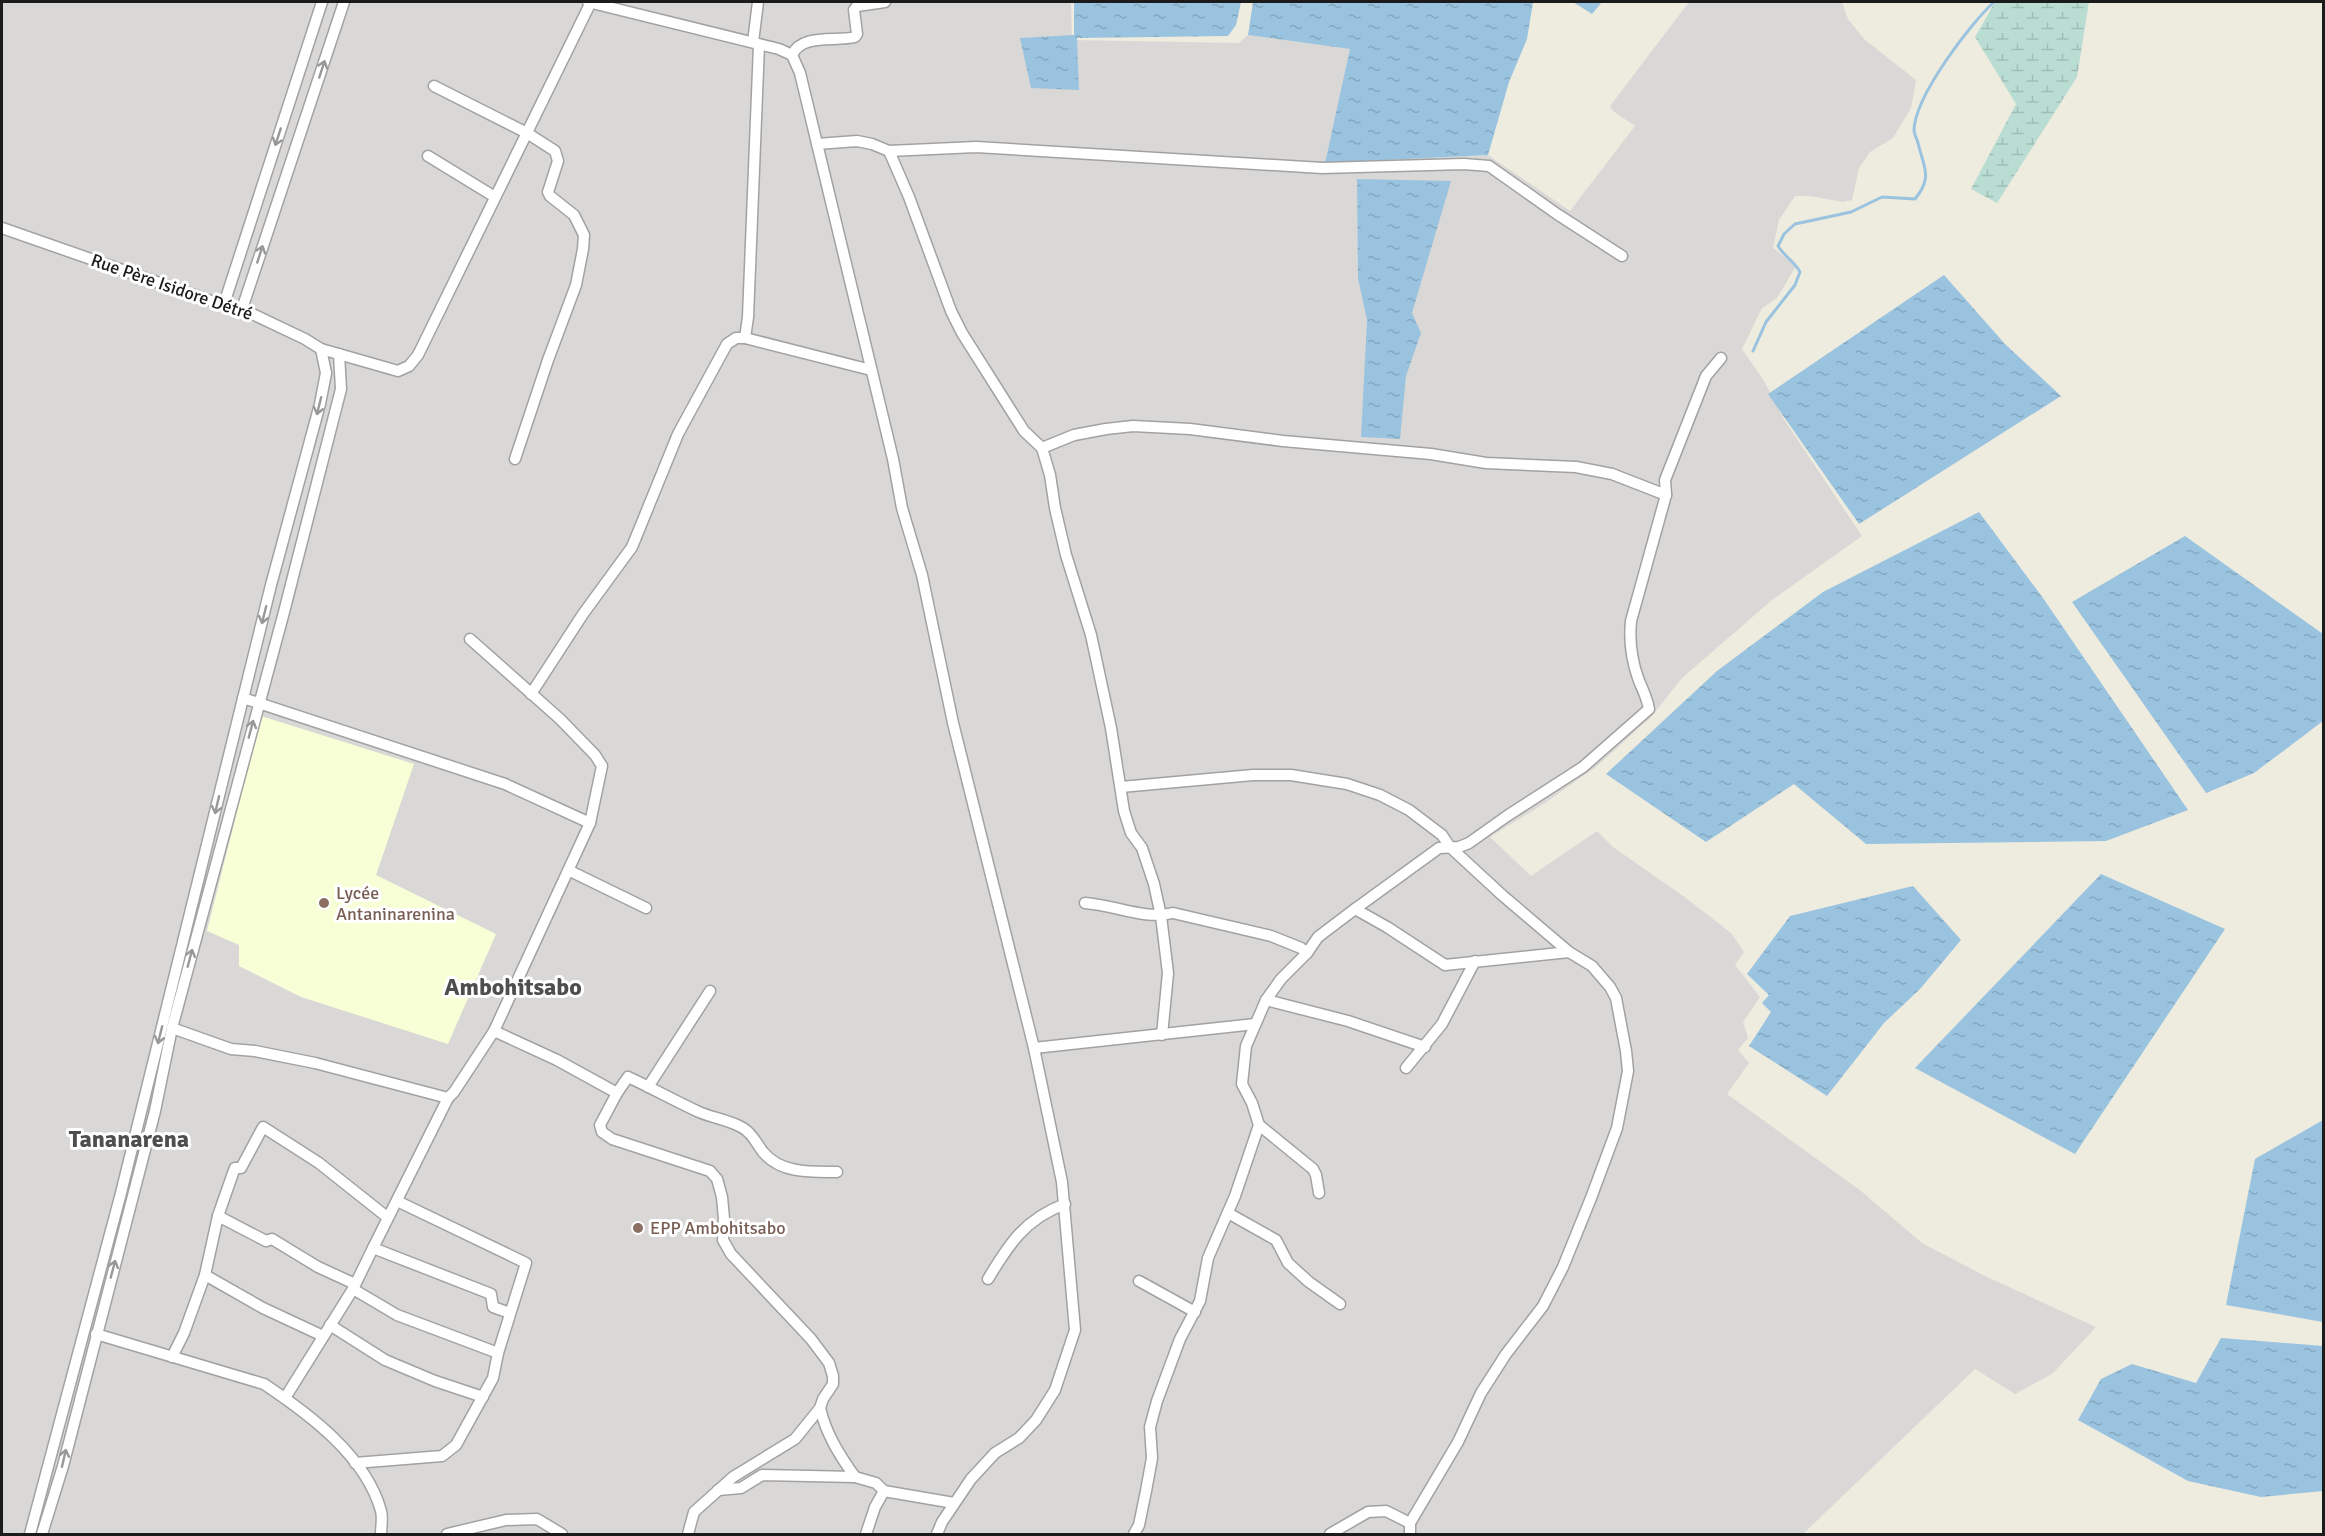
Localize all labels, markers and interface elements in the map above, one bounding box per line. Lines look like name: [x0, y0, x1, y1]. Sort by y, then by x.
one-way arrow: [317, 60, 328, 79]
one-way arrow: [272, 127, 283, 146]
one-way arrow: [256, 245, 267, 264]
street label: Rue Père Isidore Détré: [88, 249, 256, 325]
one-way arrow: [312, 397, 324, 416]
one-way arrow: [257, 606, 269, 625]
one-way arrow: [246, 720, 257, 739]
one-way arrow: [211, 795, 223, 814]
place label: Lycée Antaninarenina: [336, 882, 455, 925]
marker: Lycée Antaninarenina: [317, 896, 331, 910]
one-way arrow: [185, 949, 196, 968]
district label: Ambohitsabo: [444, 972, 582, 1002]
one-way arrow: [153, 1025, 165, 1044]
district label: Tananarena: [69, 1124, 189, 1154]
place label: EPP Ambohitsabo: [650, 1217, 786, 1239]
marker: EPP Ambohitsabo: [631, 1221, 645, 1235]
one-way arrow: [107, 1260, 119, 1279]
one-way arrow: [59, 1449, 70, 1468]

